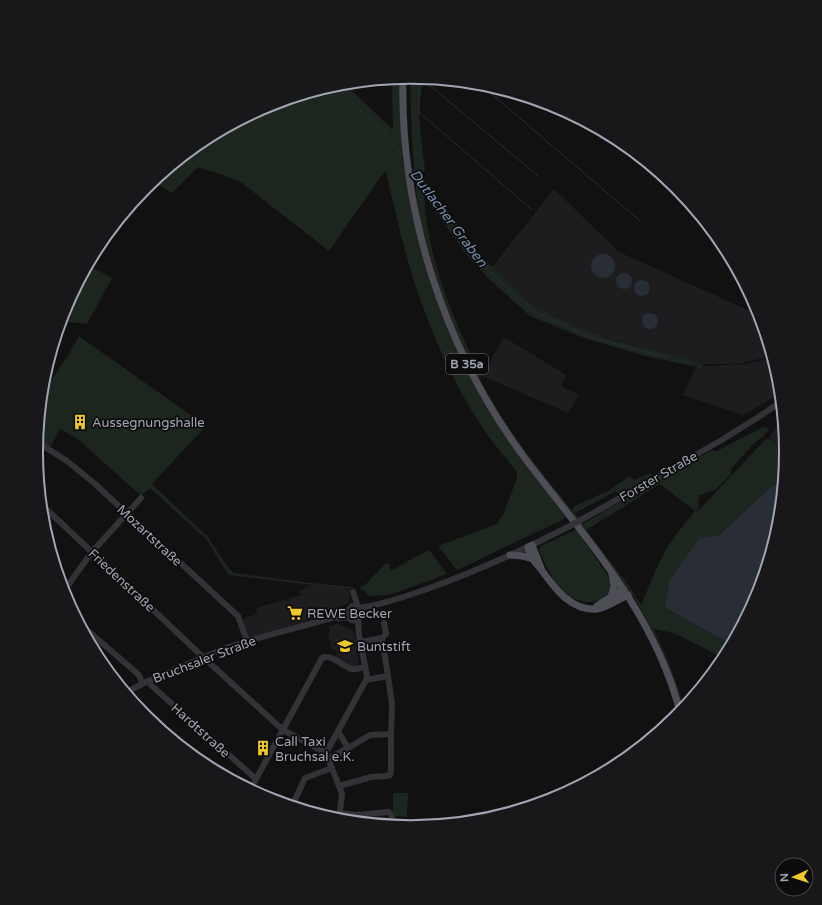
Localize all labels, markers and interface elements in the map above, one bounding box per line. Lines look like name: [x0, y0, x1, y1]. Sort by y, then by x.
water label: Dutlacher Graben: [406, 166, 491, 271]
road number: B 35a: [446, 354, 488, 374]
building icon: Aussegnungshalle: [71, 413, 89, 431]
place label: Aussegnungshalle: [92, 415, 205, 431]
street label: Forster Straße: [617, 448, 700, 506]
street label: Mozartstraße: [114, 502, 185, 570]
street label: Friedenstraße: [85, 546, 158, 616]
supermarket icon: REWE Becker: [286, 604, 304, 622]
place label: REWE Becker: [307, 606, 392, 622]
street label: Bruchsaler Straße: [150, 633, 258, 687]
school or university icon: Buntstift: [336, 637, 354, 655]
place label: Buntstift: [357, 639, 411, 655]
street label: Hardtstraße: [168, 700, 233, 761]
place label: Call Taxi Bruchsal e.K.: [275, 734, 355, 765]
building icon: Call Taxi Bruchsal e.K.: [254, 739, 272, 757]
north arrow: [774, 857, 814, 897]
text: N: [778, 873, 791, 882]

